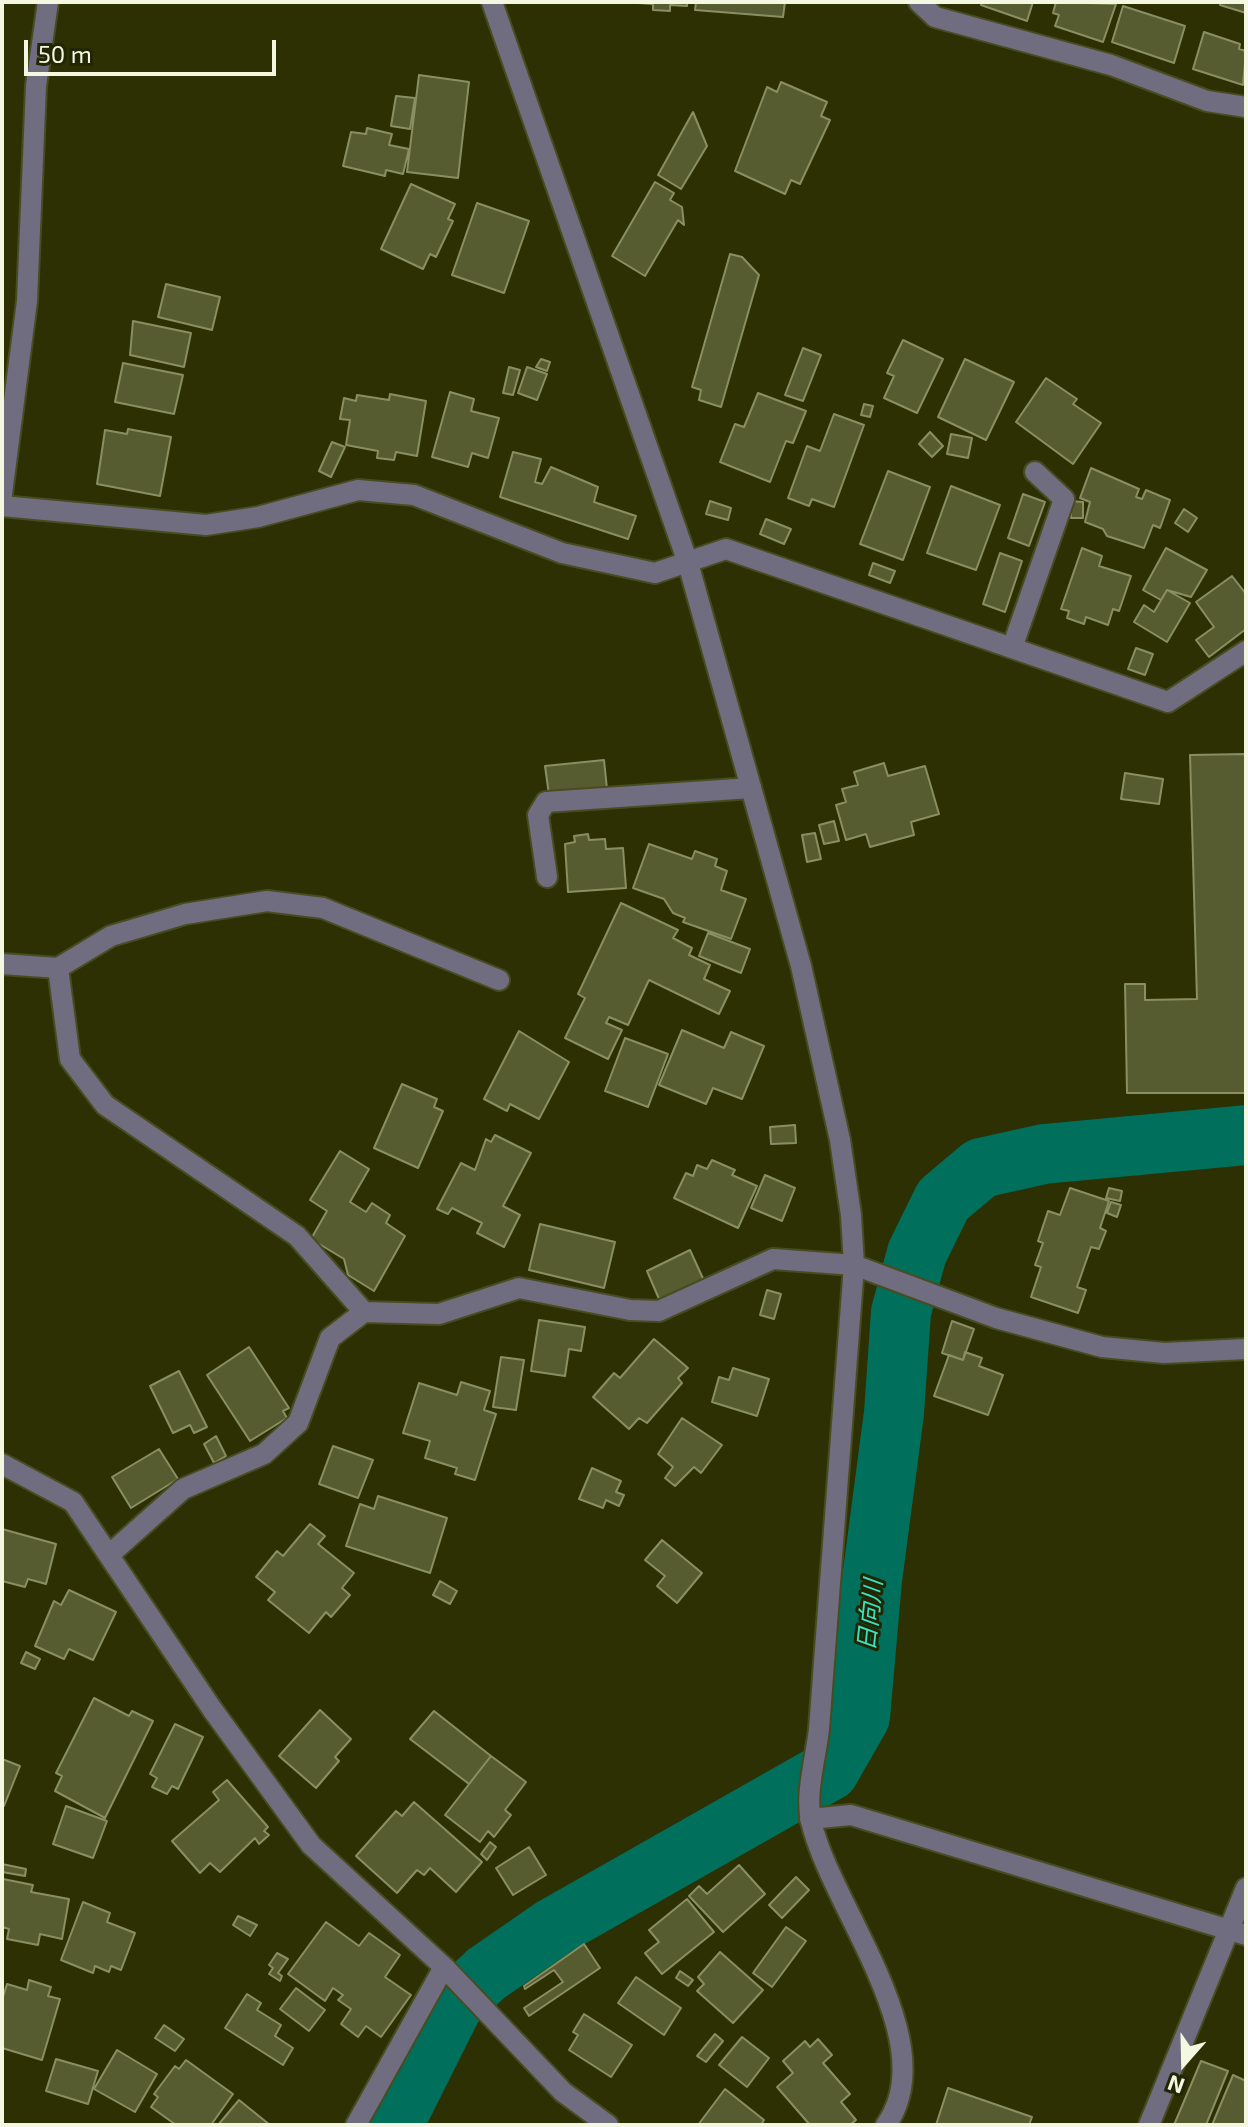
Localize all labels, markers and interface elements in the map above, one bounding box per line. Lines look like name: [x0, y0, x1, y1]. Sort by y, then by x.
scale bar: [28, 24, 280, 74]
text: 50 m: [38, 39, 92, 68]
water label: 日向川: [852, 1578, 888, 1652]
north arrow: [1144, 2023, 1224, 2103]
text: N: [1164, 2071, 1188, 2100]

